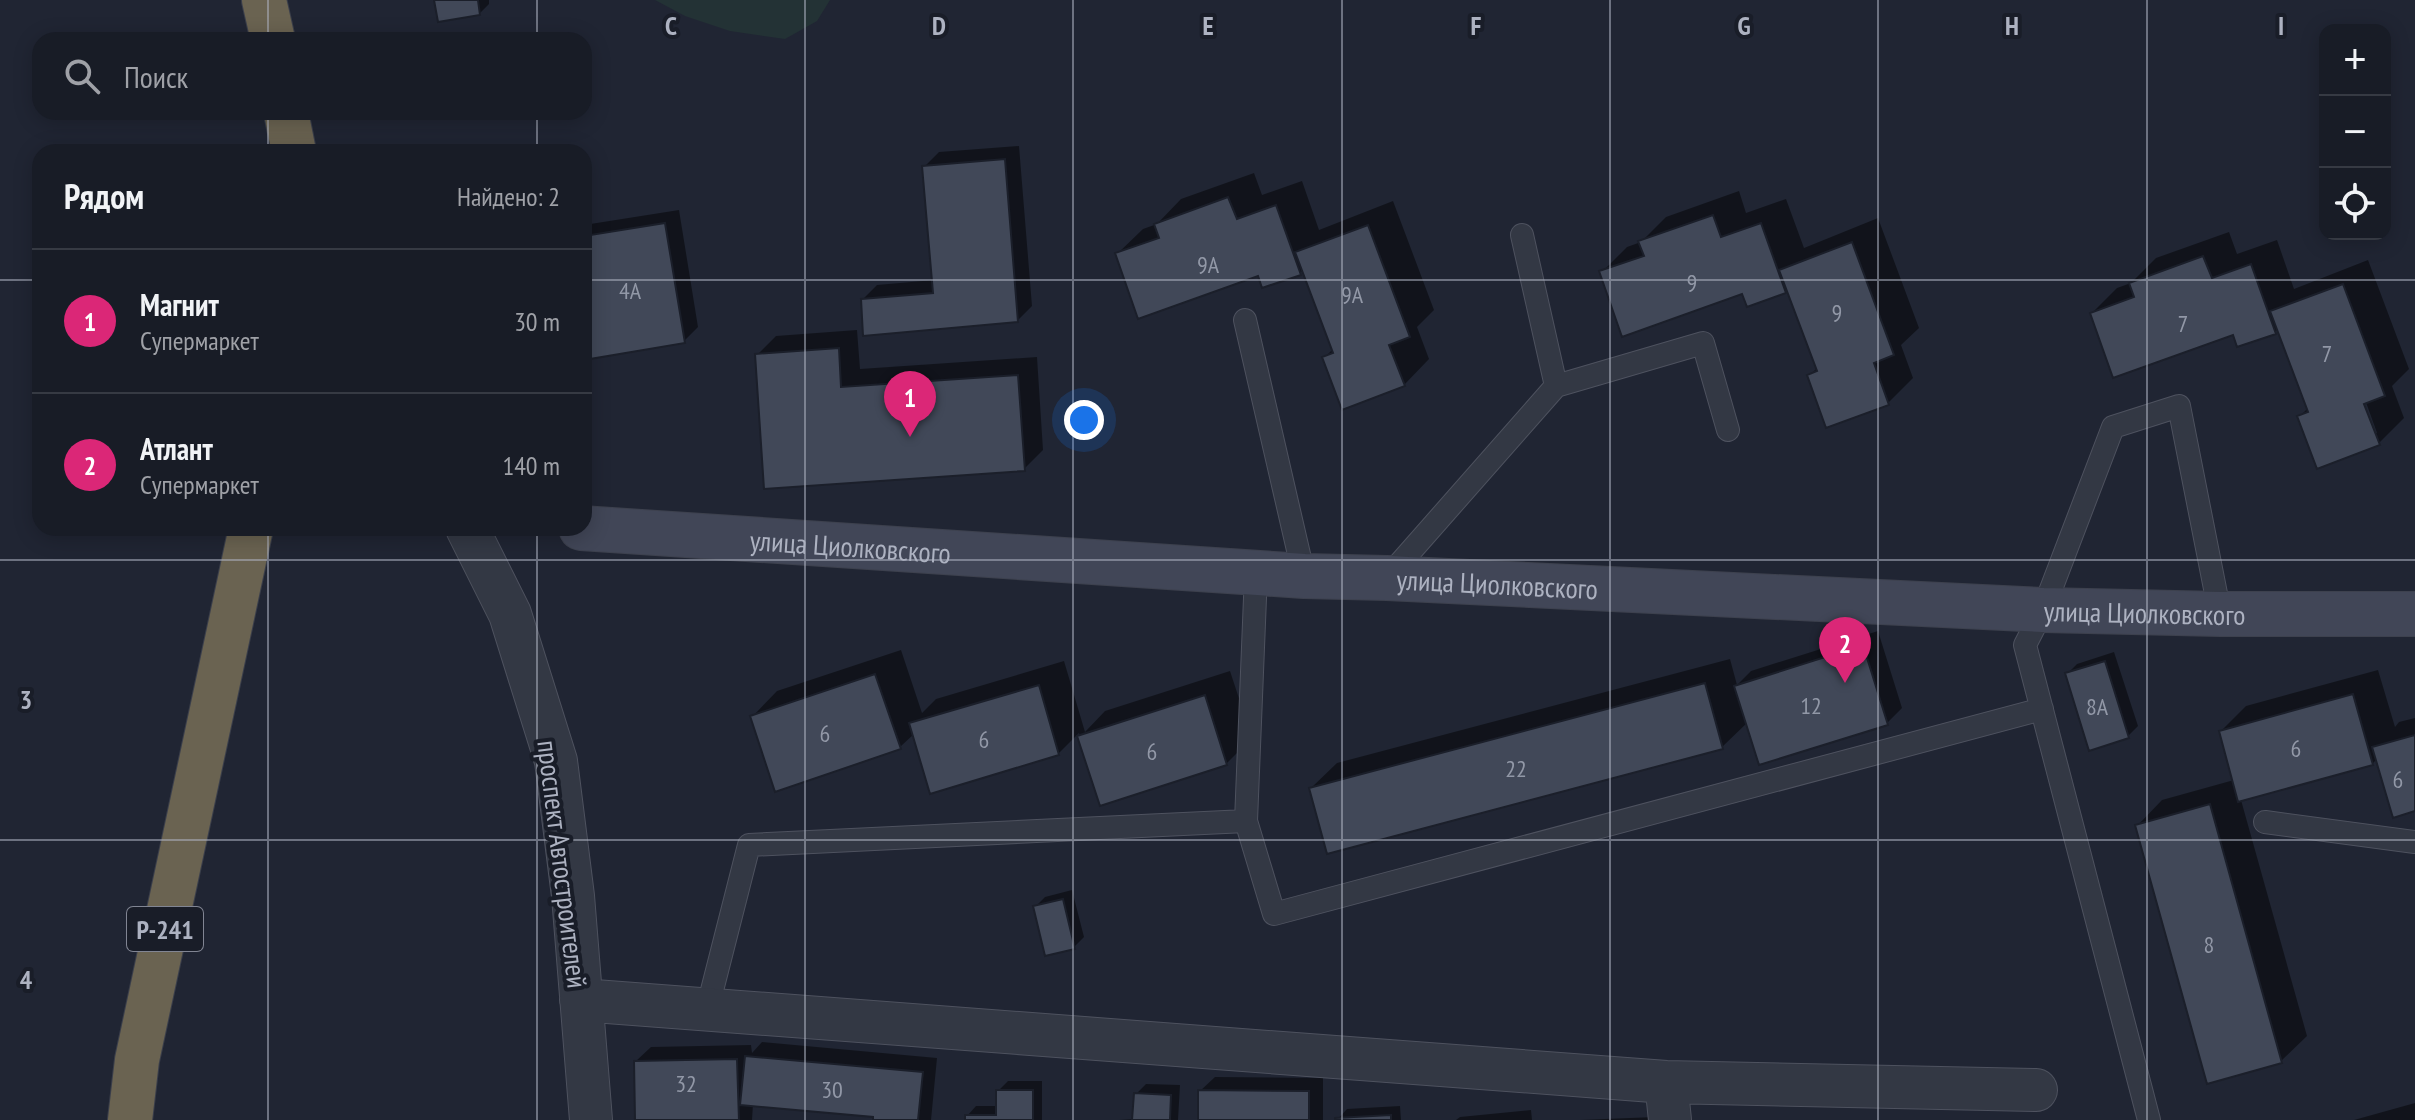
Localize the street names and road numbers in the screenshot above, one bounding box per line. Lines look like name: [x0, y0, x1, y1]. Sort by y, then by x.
street label: улица Циолковского: [749, 521, 952, 571]
street label: улица Циолковского: [1396, 560, 1599, 607]
street label: улица Циолковского: [2043, 592, 2245, 633]
street label: проспект Автостроителей: [529, 738, 597, 990]
road number: Р-241: [127, 907, 203, 951]

